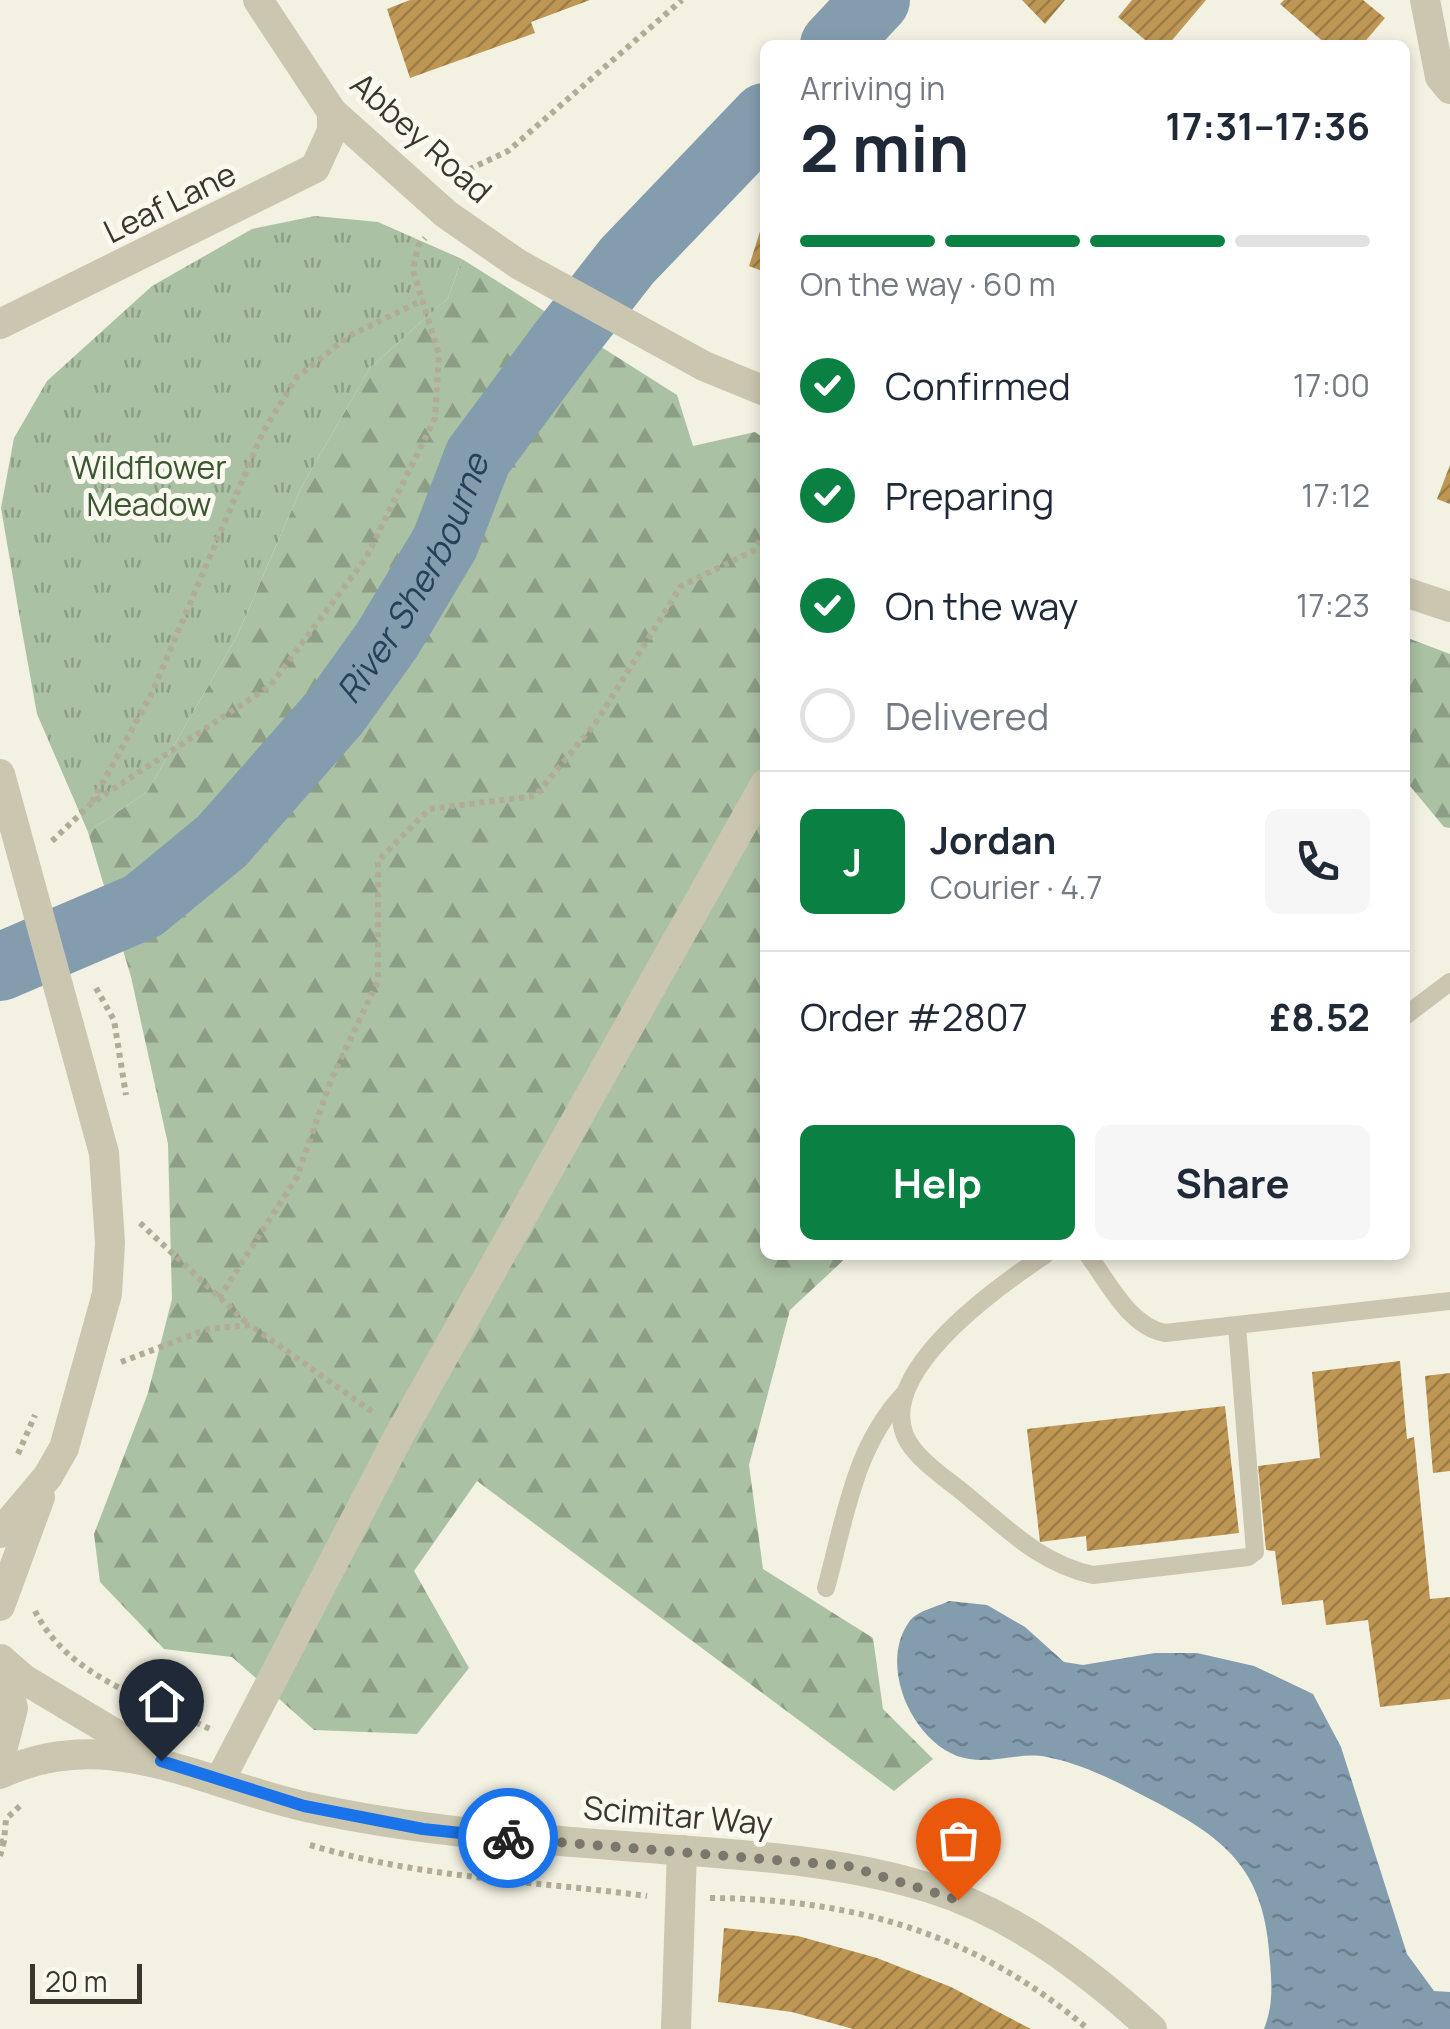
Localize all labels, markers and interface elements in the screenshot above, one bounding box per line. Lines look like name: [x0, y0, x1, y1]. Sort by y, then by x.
street label: Abbey Road: [342, 62, 502, 212]
text: Arriving in: [800, 66, 945, 110]
text: 17:31–17:36: [1165, 99, 1370, 151]
text: 2 min: [800, 103, 969, 192]
street label: Leaf Lane: [96, 151, 243, 253]
text: On the way · 60 m: [800, 262, 1056, 306]
icon: check: [800, 358, 855, 413]
text: Confirmed: [885, 359, 1071, 411]
text: 17:00: [1293, 363, 1370, 407]
park label: Wildflower Meadow: [71, 445, 227, 526]
water label: River Sherbourne: [324, 445, 501, 712]
icon: check: [800, 468, 855, 523]
text: Preparing: [885, 469, 1054, 521]
text: 17:12: [1301, 473, 1370, 517]
icon: check: [800, 578, 855, 633]
text: On the way: [885, 579, 1078, 631]
text: 17:23: [1296, 583, 1370, 627]
text: Delivered: [885, 689, 1049, 741]
button: phone: [1265, 809, 1370, 914]
text: Jordan: [930, 813, 1056, 865]
text: J: [843, 835, 862, 887]
text: Courier · 4.7: [930, 865, 1103, 909]
text: Order #2807: [800, 990, 1028, 1042]
text: £8.52: [1270, 990, 1370, 1042]
button: Help: [800, 1125, 1075, 1240]
button: Share: [1095, 1125, 1370, 1240]
pin: [119, 1659, 204, 1762]
icon: home: [134, 1674, 189, 1729]
street label: Scimitar Way: [582, 1785, 775, 1845]
courier: [458, 1788, 558, 1888]
pin: [916, 1798, 1001, 1901]
icon: bike: [481, 1811, 536, 1866]
icon: bag: [931, 1813, 986, 1868]
scale bar: [30, 1959, 142, 2004]
text: 20 m: [45, 1962, 107, 2000]

